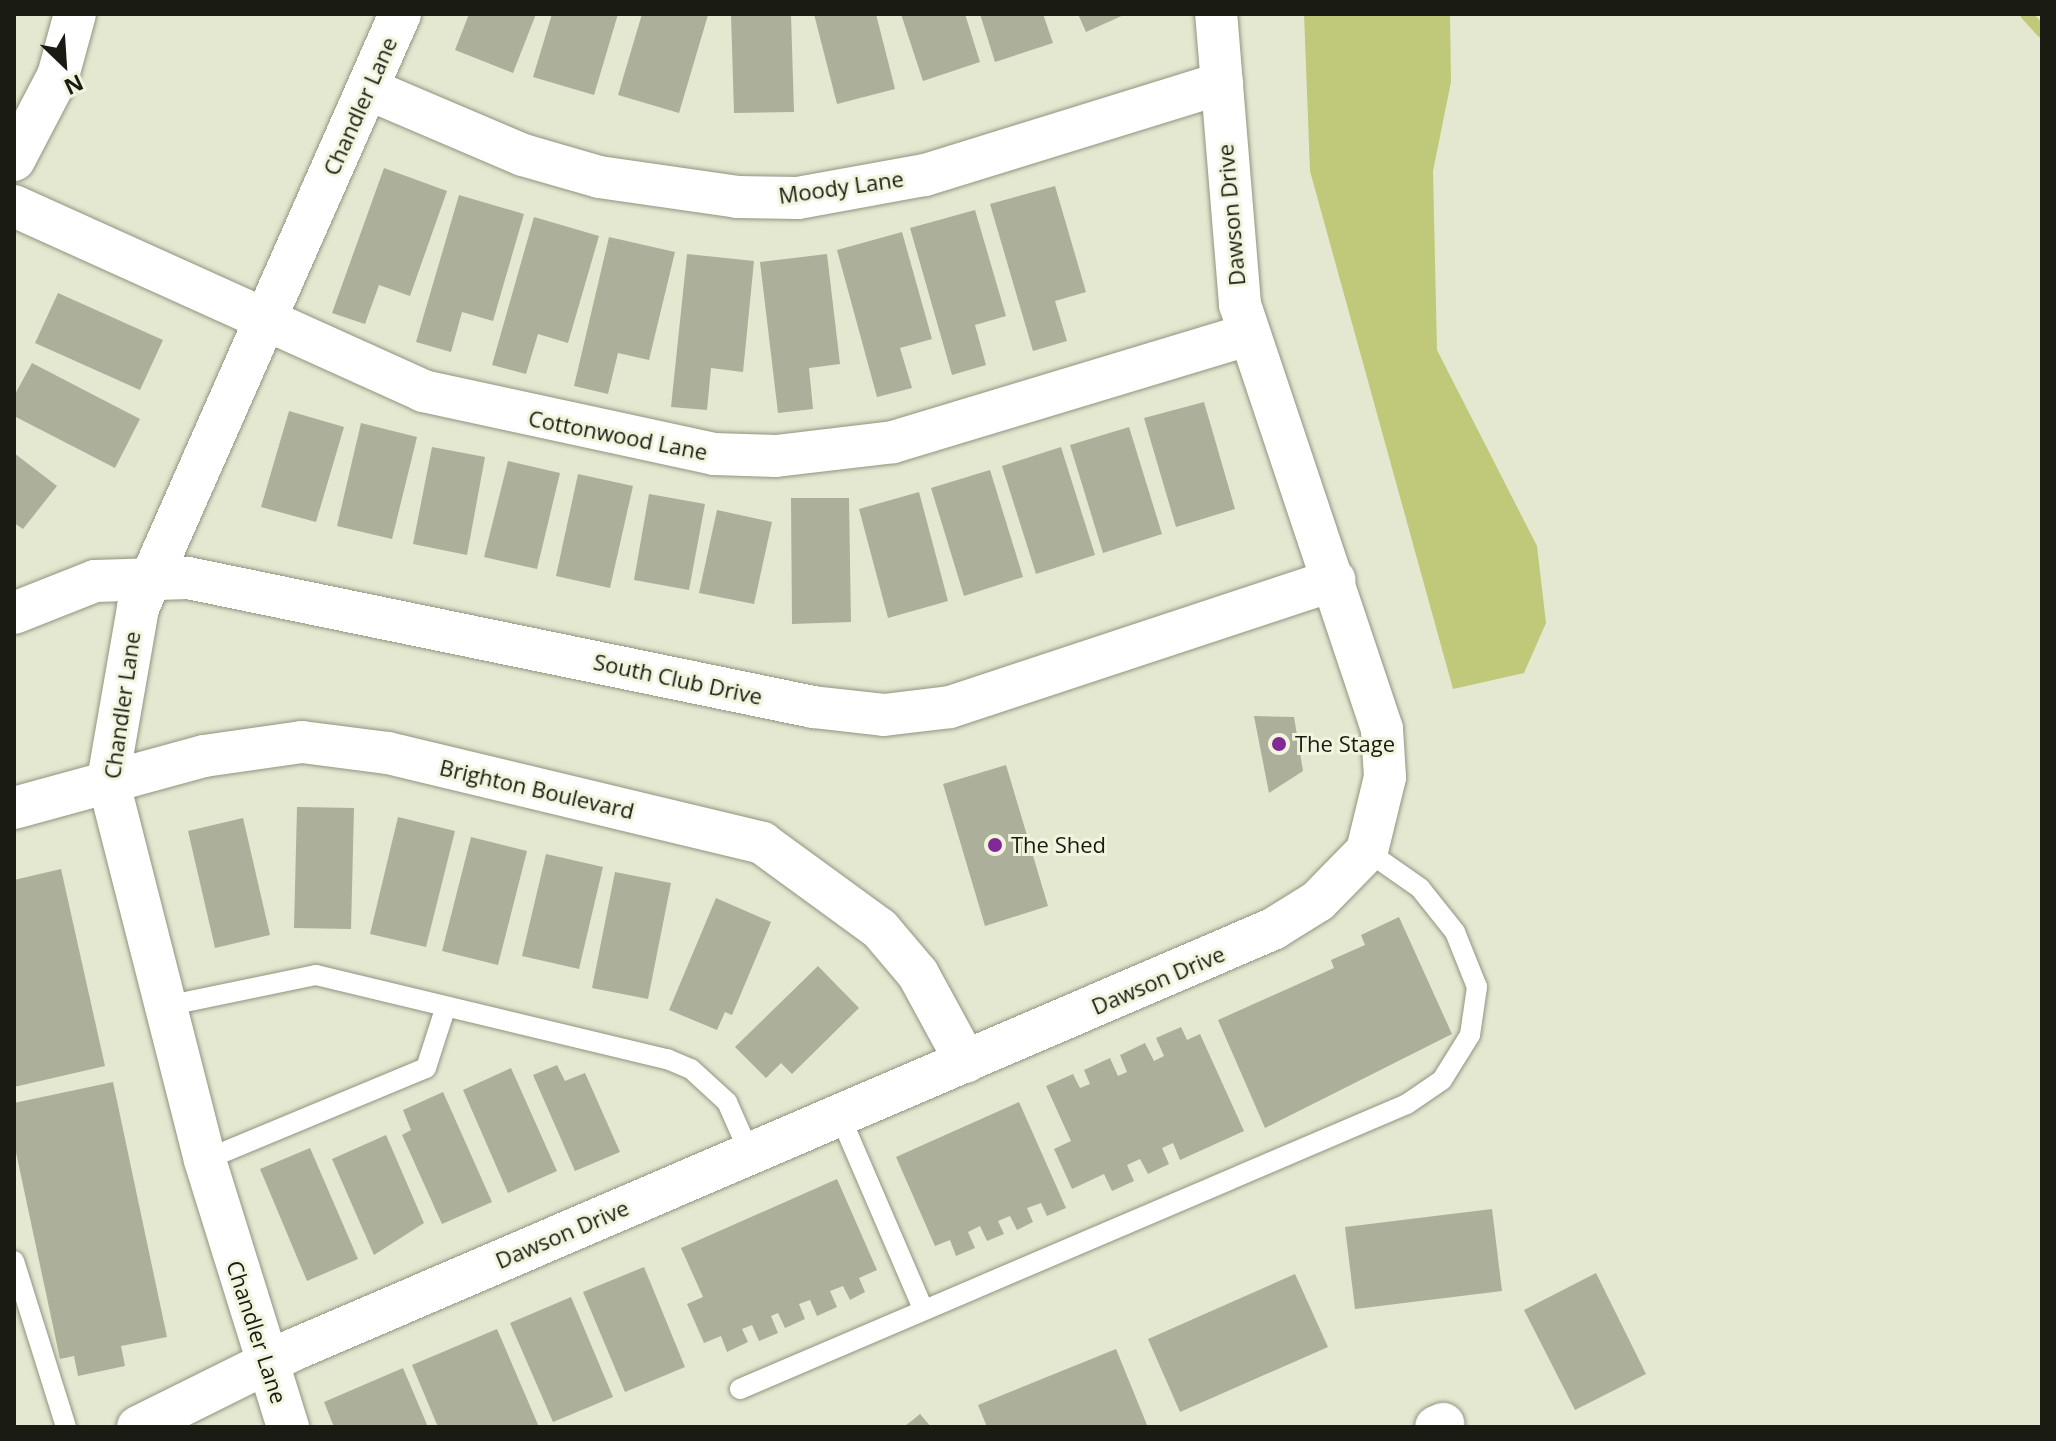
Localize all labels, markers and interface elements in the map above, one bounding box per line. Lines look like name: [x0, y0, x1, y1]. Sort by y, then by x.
north arrow: [24, 24, 104, 104]
street label: Chandler Lane: [318, 33, 402, 179]
text: N: [60, 68, 89, 103]
street label: Dawson Drive: [1212, 143, 1250, 287]
street label: Moody Lane: [777, 165, 905, 209]
street label: Cottonwood Lane: [526, 405, 710, 465]
street label: Chandler Lane: [99, 630, 145, 780]
street label: South Club Drive: [591, 648, 765, 710]
place label: The Stage: [1295, 731, 1395, 757]
marker: The Stage: [1270, 735, 1288, 753]
street label: Brighton Boulevard: [437, 754, 637, 824]
place label: The Shed: [1011, 832, 1106, 858]
marker: The Shed: [986, 836, 1004, 854]
street label: Dawson Drive: [1087, 940, 1229, 1020]
street label: Dawson Drive: [491, 1194, 633, 1274]
street label: Chandler Lane: [221, 1257, 293, 1407]

